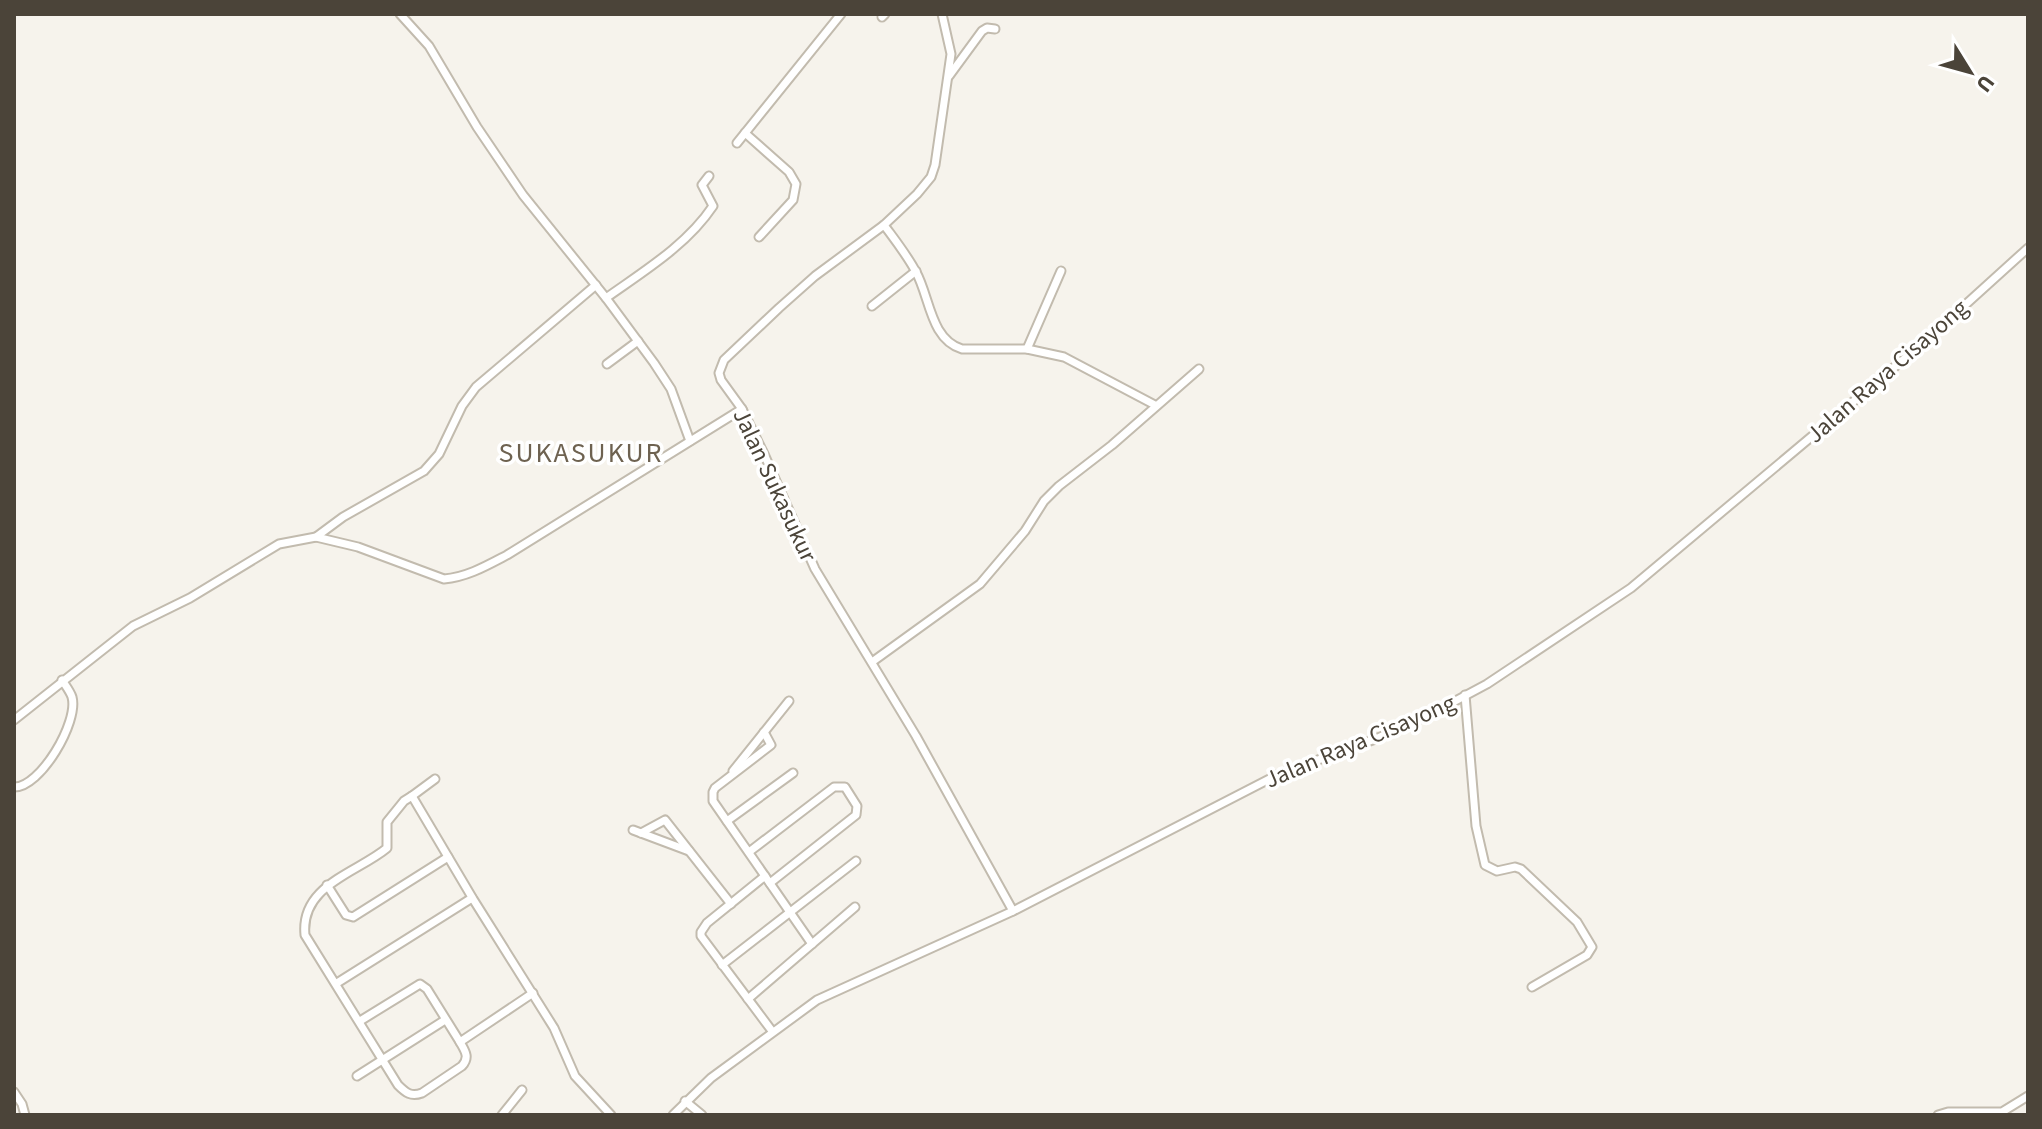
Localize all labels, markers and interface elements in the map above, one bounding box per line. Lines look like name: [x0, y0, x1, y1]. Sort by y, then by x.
north arrow: [1930, 32, 2010, 112]
text: U: [1968, 68, 2002, 99]
street label: Jalan Raya Cisayong: [1799, 291, 1976, 452]
street label: Jalan Sukasukur: [724, 403, 826, 568]
district label: SUKASUKUR: [499, 433, 663, 473]
street label: Jalan Raya Cisayong: [1259, 685, 1461, 797]

